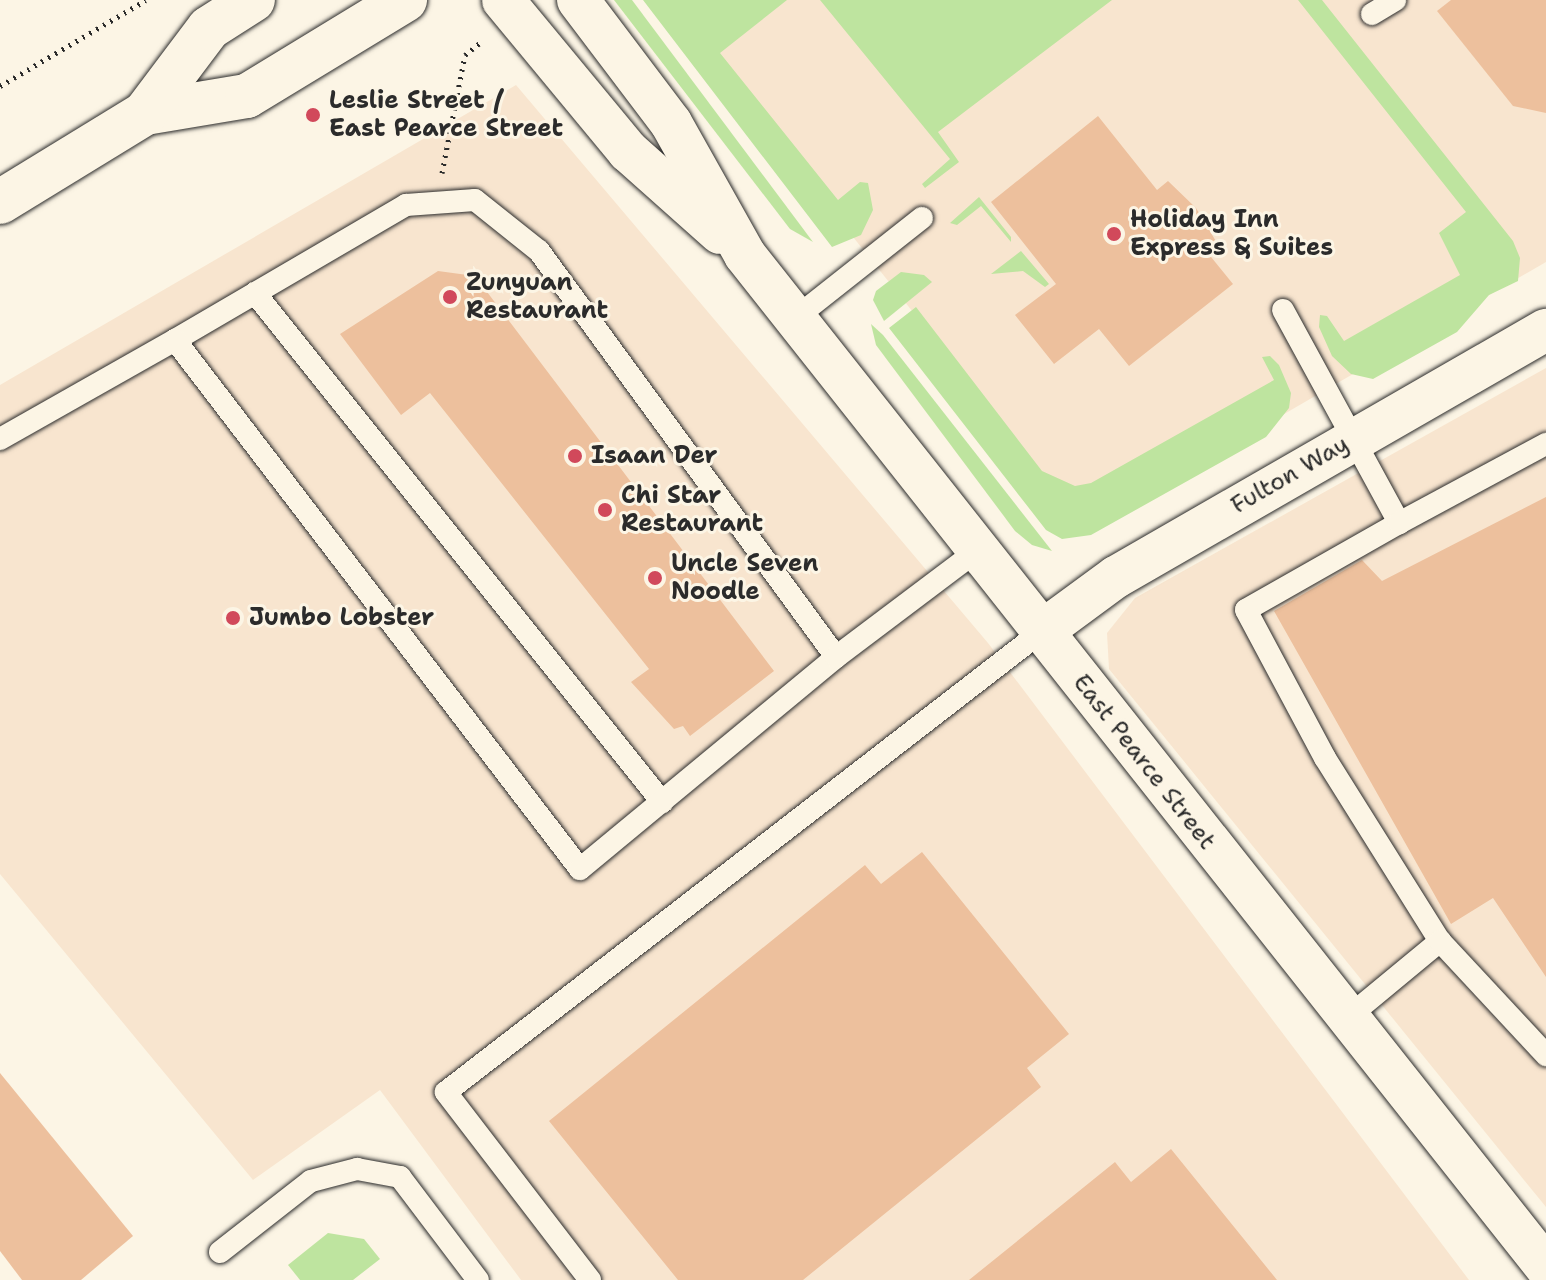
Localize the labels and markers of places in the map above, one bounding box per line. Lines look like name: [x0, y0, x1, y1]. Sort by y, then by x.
place label: Leslie Street / East Pearce Street: [329, 87, 563, 143]
marker: Leslie Street / East Pearce Street: [304, 106, 322, 124]
place label: Holiday Inn Express & Suites: [1130, 206, 1333, 262]
marker: Holiday Inn Express & Suites: [1105, 225, 1123, 243]
place label: Zunyuan Restaurant: [466, 269, 608, 325]
marker: Zunyuan Restaurant: [441, 288, 459, 306]
place label: Isaan Der: [591, 442, 717, 470]
marker: Isaan Der: [566, 447, 584, 465]
place label: Chi Star Restaurant: [621, 482, 763, 538]
marker: Chi Star Restaurant: [596, 501, 614, 519]
place label: Uncle Seven Noodle: [671, 550, 818, 606]
marker: Uncle Seven Noodle: [646, 569, 664, 587]
place label: Jumbo Lobster: [249, 604, 434, 632]
marker: Jumbo Lobster: [224, 609, 242, 627]

